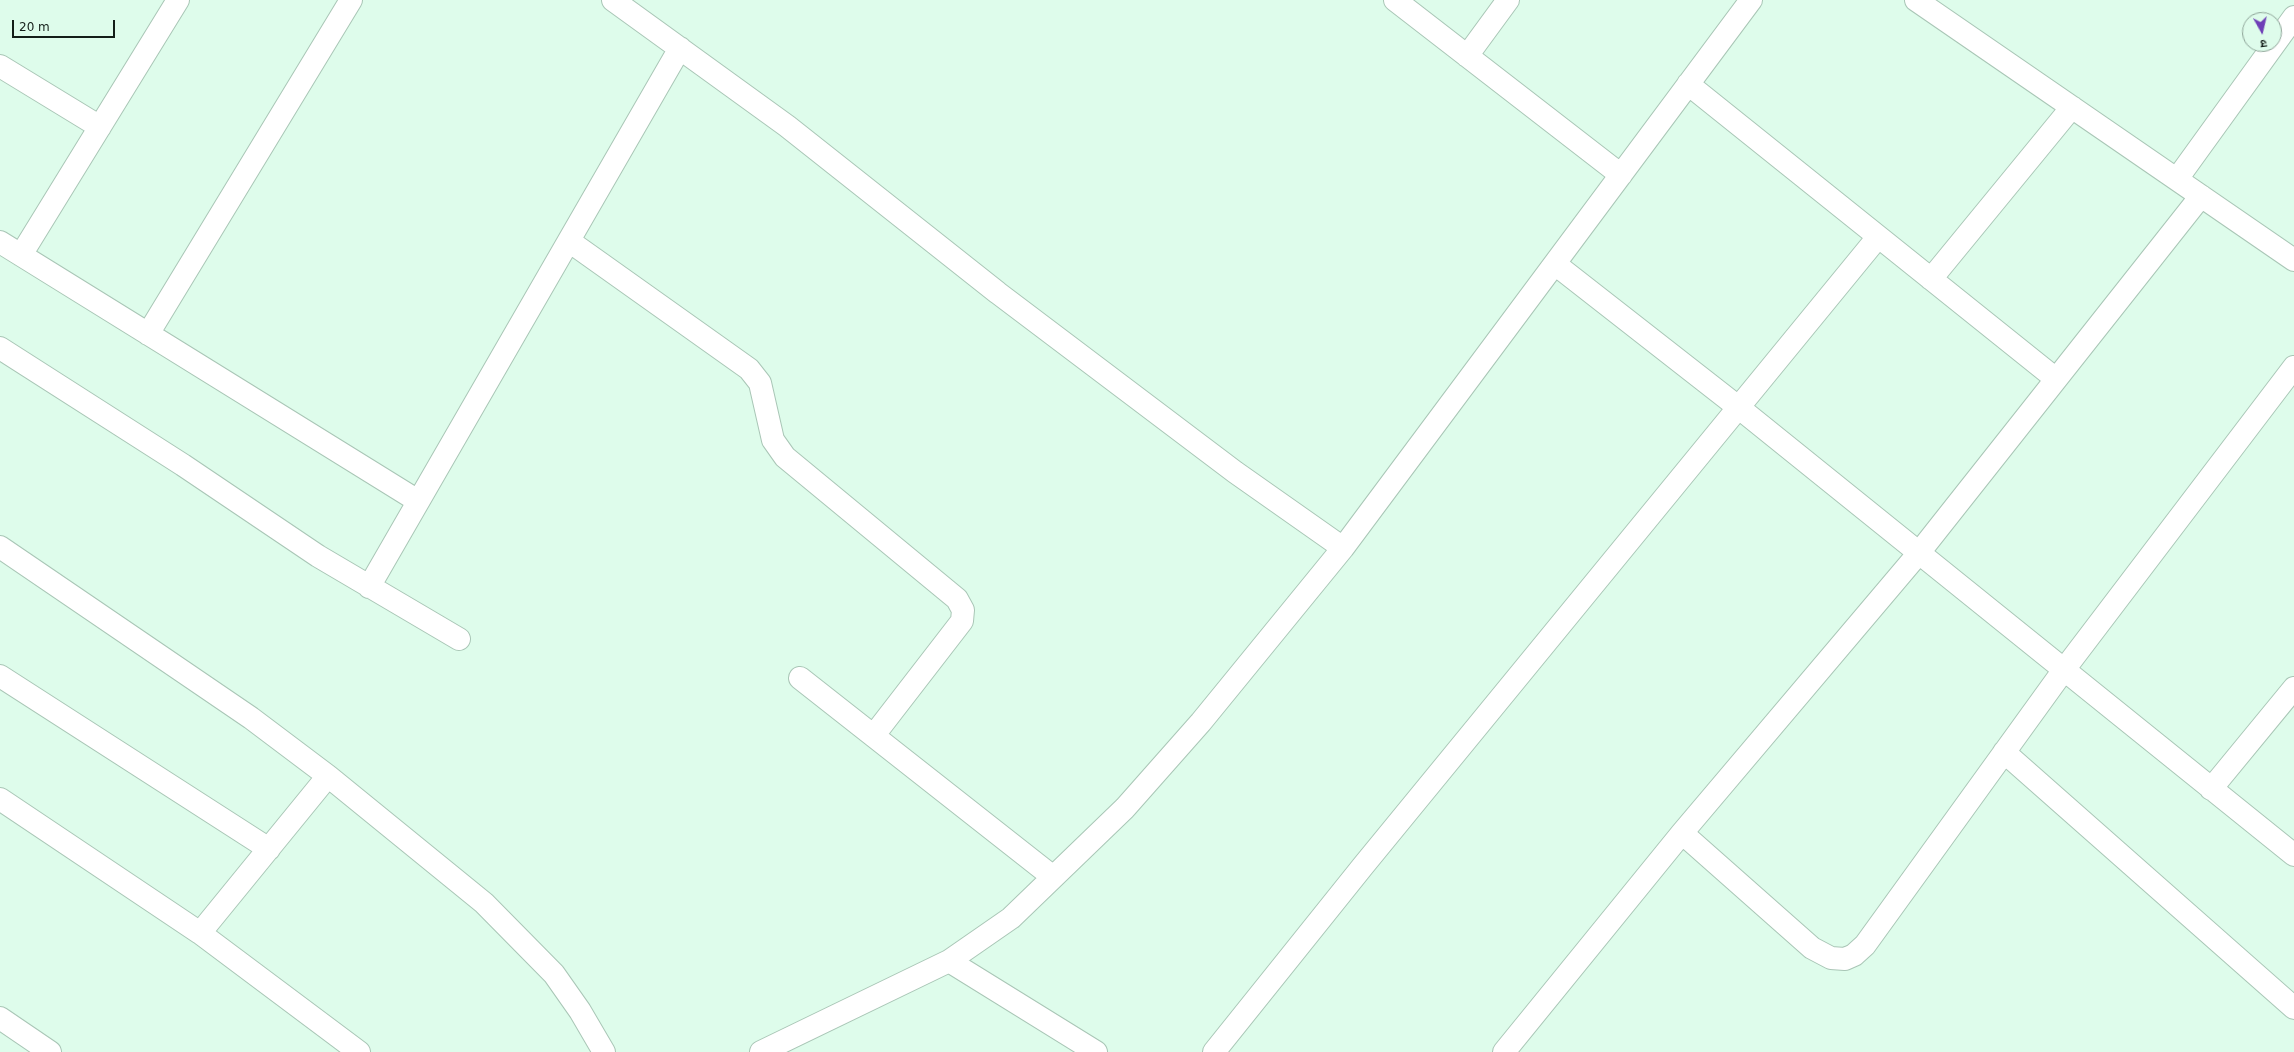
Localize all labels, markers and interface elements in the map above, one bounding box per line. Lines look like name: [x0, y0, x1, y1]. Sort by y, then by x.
scale bar: [14, 12, 117, 38]
north arrow: [2242, 12, 2282, 52]
text: 20 m: [19, 20, 50, 34]
text: उ: [2260, 37, 2268, 50]

